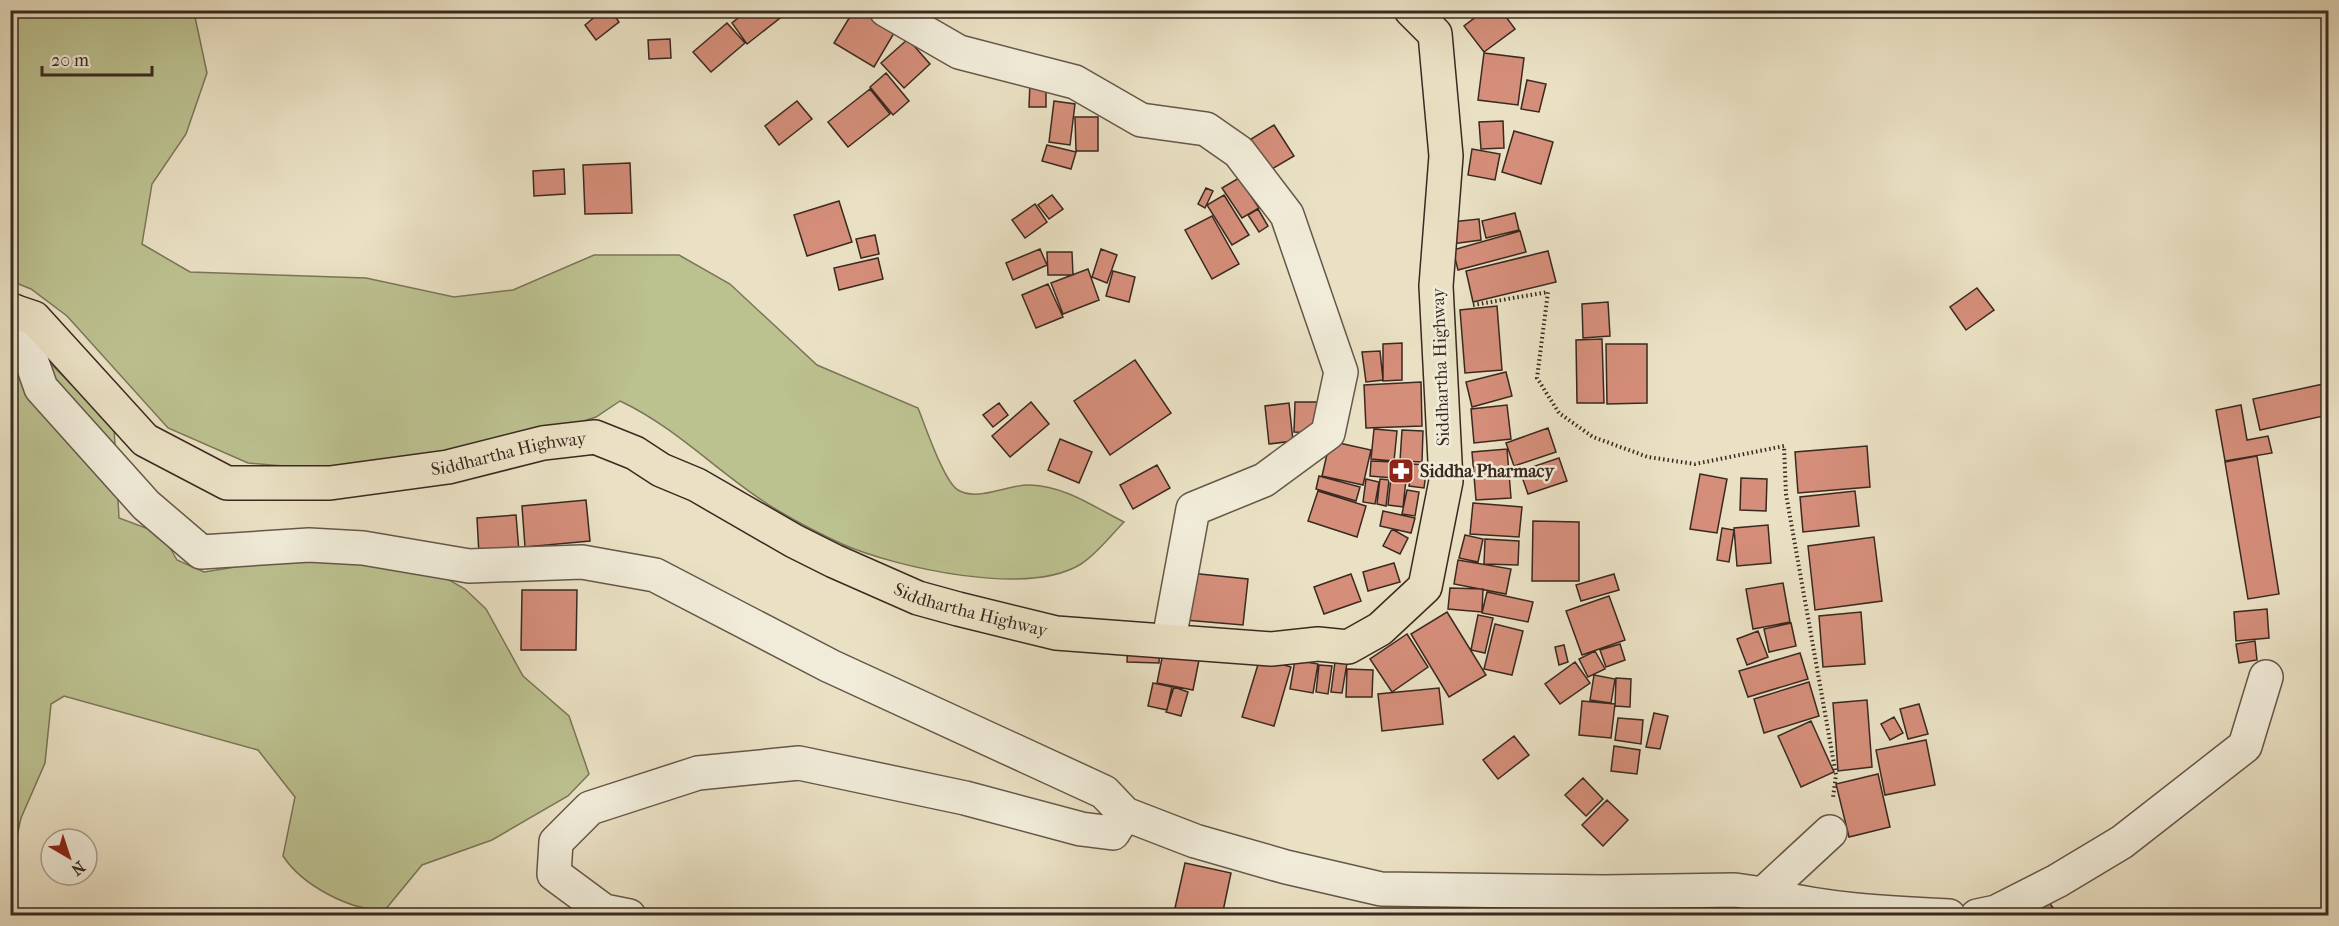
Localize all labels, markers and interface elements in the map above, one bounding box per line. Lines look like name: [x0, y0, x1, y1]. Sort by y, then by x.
scale bar: [42, 39, 152, 77]
text: 20 m: [51, 50, 89, 71]
street label: Siddhartha Highway: [1428, 286, 1454, 447]
street label: Siddhartha Highway: [429, 427, 589, 480]
pharmacy icon: Siddha Pharmacy: [1386, 456, 1416, 486]
place label: Siddha Pharmacy: [1420, 461, 1555, 482]
street label: Siddhartha Highway: [891, 578, 1051, 641]
north arrow: [39, 827, 99, 887]
text: N: [67, 857, 89, 880]

